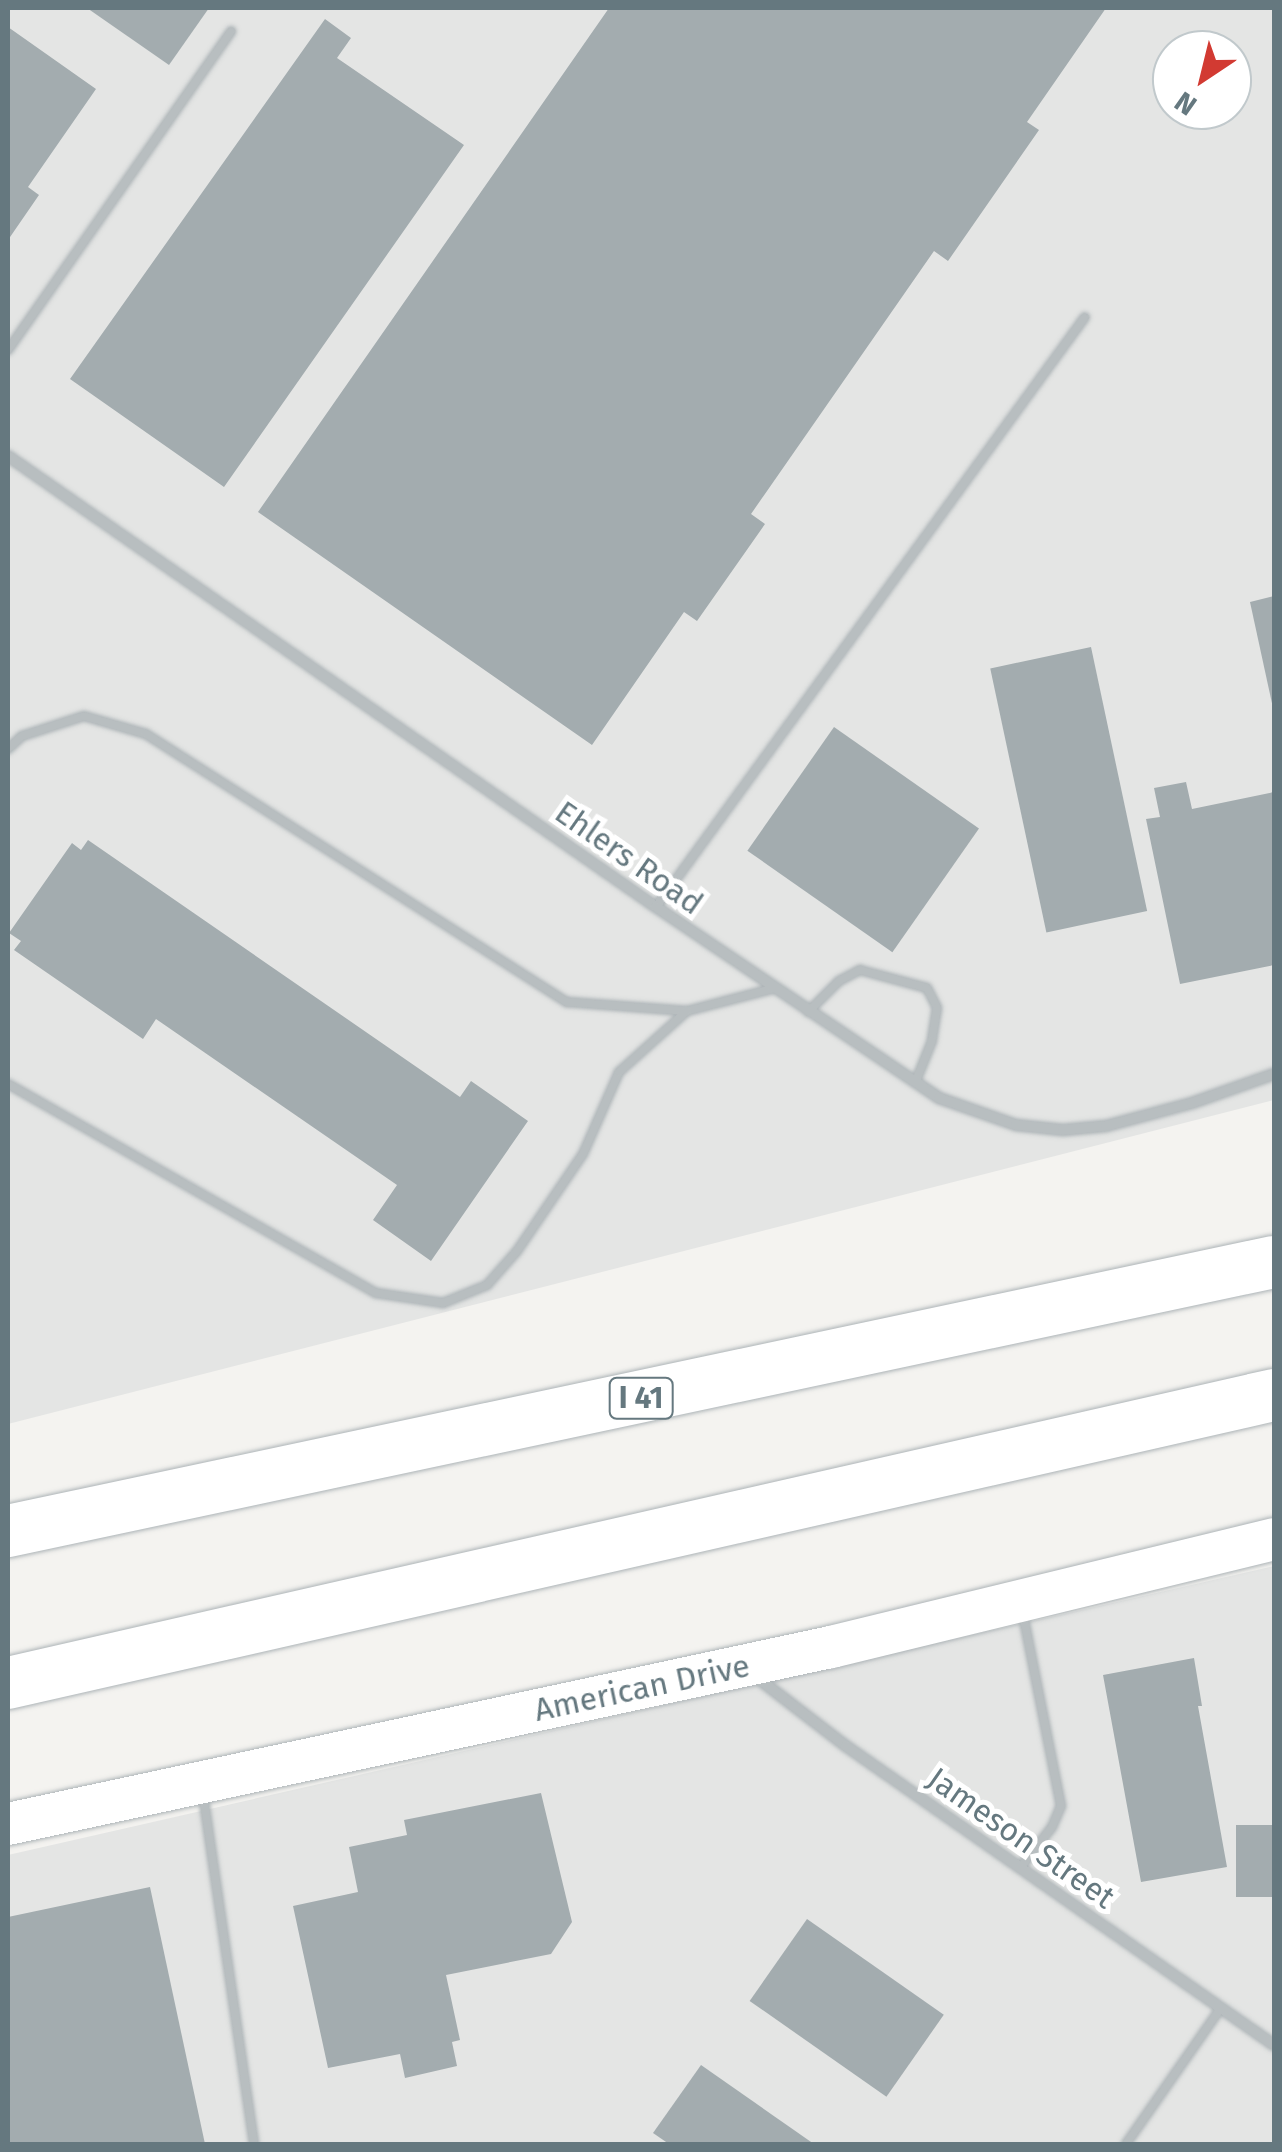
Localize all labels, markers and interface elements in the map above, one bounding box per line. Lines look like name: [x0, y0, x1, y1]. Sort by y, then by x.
north arrow: [1152, 30, 1252, 130]
text: N: [1169, 85, 1203, 122]
street label: Ehlers Road: [548, 793, 710, 923]
road number: I 41: [608, 1373, 674, 1423]
street label: American Drive: [531, 1646, 753, 1730]
street label: Jameson Street: [920, 1759, 1122, 1917]

